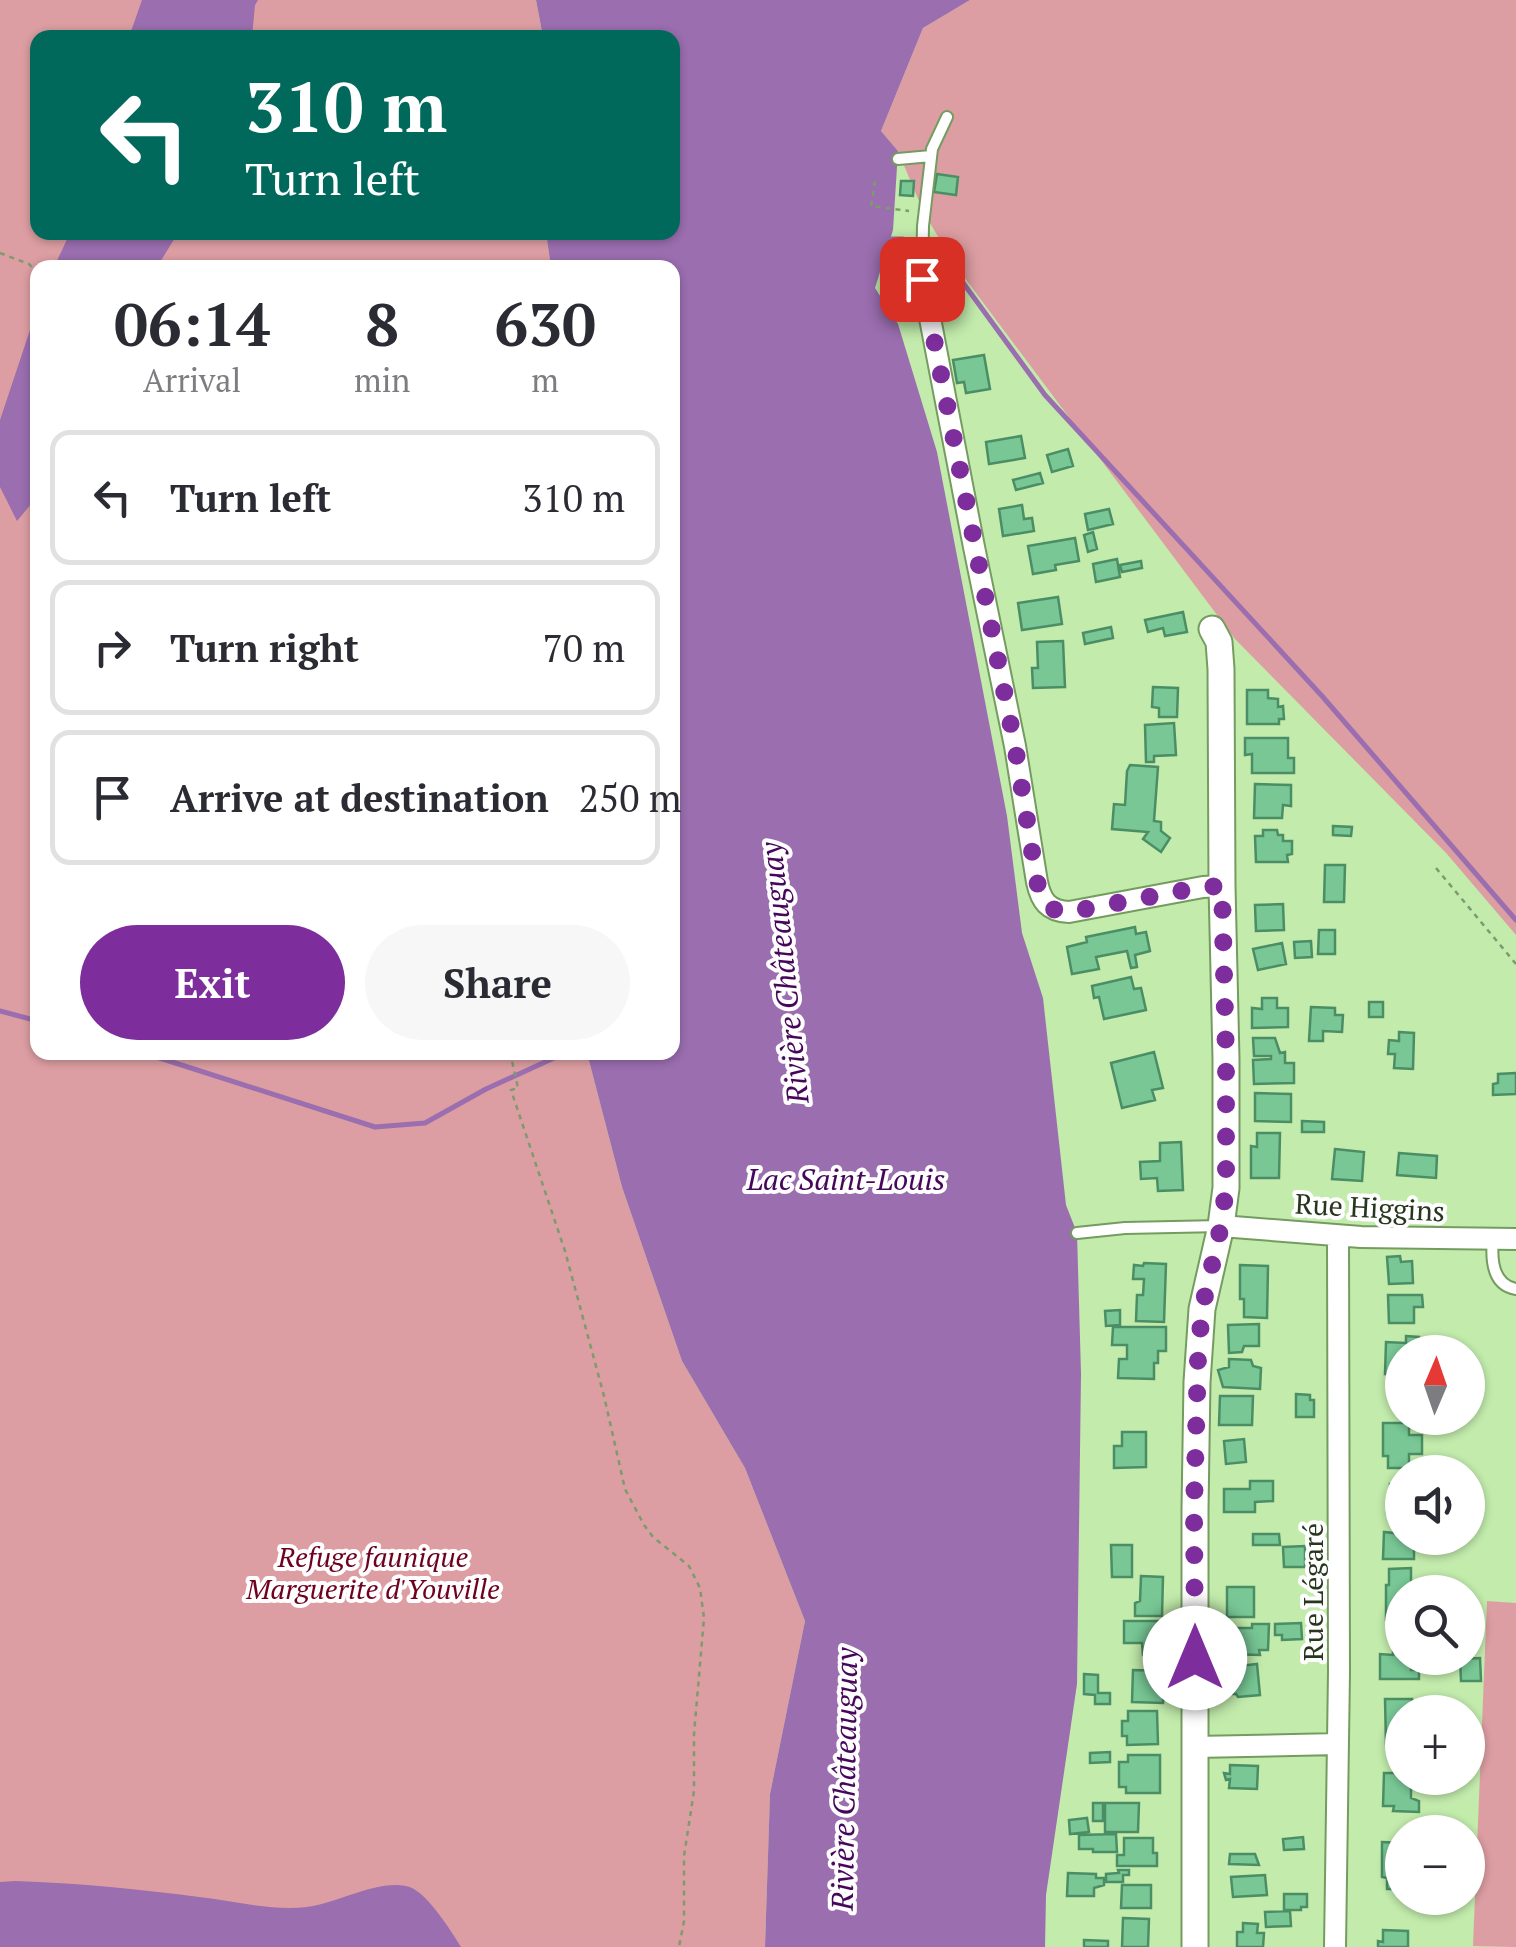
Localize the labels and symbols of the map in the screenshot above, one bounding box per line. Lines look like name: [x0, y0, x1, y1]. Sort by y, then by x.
pin: [880, 237, 965, 322]
water label: Rivière Châteauguay: [750, 839, 818, 1107]
water label: Lac Saint-Louis: [746, 1159, 945, 1199]
street label: Rue Higgins: [1294, 1185, 1446, 1229]
north arrow: [1385, 1335, 1485, 1435]
street label: Rue Légaré: [1294, 1523, 1331, 1661]
park label: Refuge faunique Marguerite d'Youville: [245, 1538, 500, 1607]
position arrow: [1143, 1606, 1247, 1710]
water label: Rivière Châteauguay: [822, 1646, 866, 1912]

